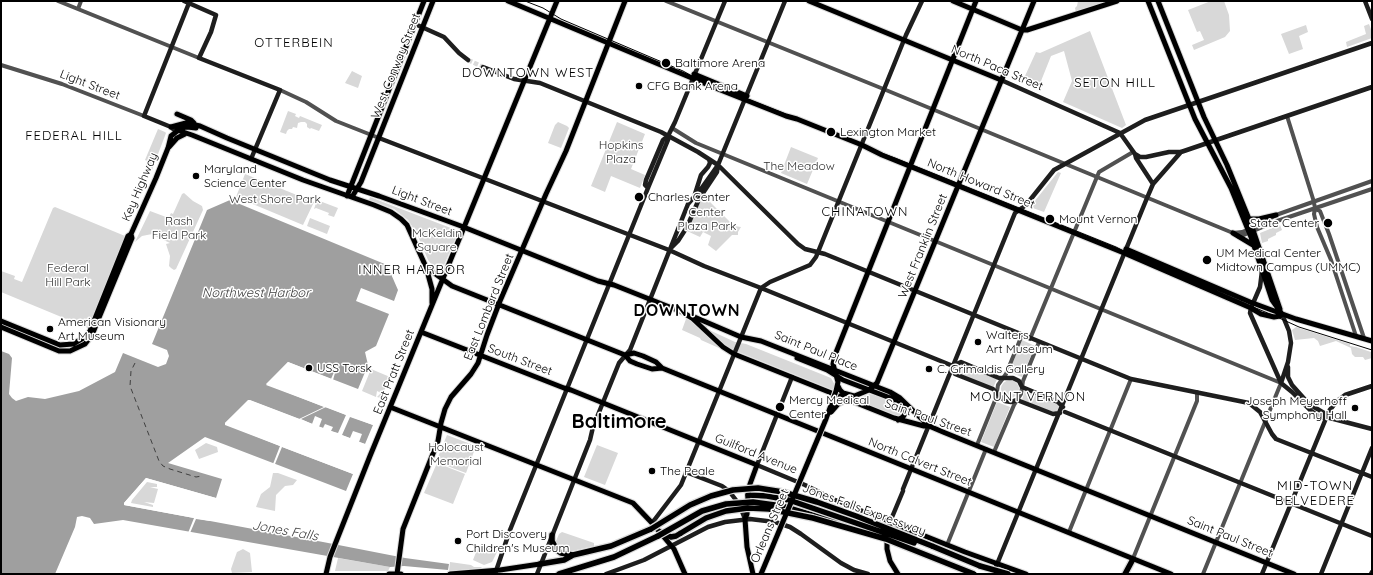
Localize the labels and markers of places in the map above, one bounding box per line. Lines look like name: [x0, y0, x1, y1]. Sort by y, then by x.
place label: Baltimore Arena: [675, 56, 765, 70]
marker: Baltimore Arena: [660, 57, 672, 69]
place label: CFG Bank Arena: [647, 79, 738, 93]
marker: CFG Bank Arena: [634, 81, 644, 91]
place label: Lexington Market: [840, 125, 936, 139]
marker: Lexington Market: [825, 126, 837, 138]
place label: Maryland Science Center: [204, 162, 286, 190]
marker: Maryland Science Center: [191, 171, 201, 181]
place label: Charles Center: [648, 190, 730, 204]
marker: Charles Center: [633, 191, 645, 203]
place label: Mount Vernon: [1059, 212, 1138, 226]
marker: Mount Vernon: [1044, 213, 1056, 225]
place label: State Center: [1250, 216, 1319, 230]
marker: State Center: [1322, 217, 1334, 229]
place label: UM Medical Center Midtown Campus (UMMC): [1216, 246, 1361, 274]
marker: UM Medical Center Midtown Campus (UMMC): [1201, 254, 1213, 266]
place label: American Visionary Art Museum: [58, 315, 166, 343]
marker: American Visionary Art Museum: [45, 324, 55, 334]
place label: Walters Art Museum: [986, 328, 1053, 356]
marker: Walters Art Museum: [973, 337, 983, 347]
place label: USS Torsk: [317, 361, 372, 375]
place label: C. Grimaldis Gallery: [937, 362, 1045, 376]
marker: USS Torsk: [304, 363, 314, 373]
marker: C. Grimaldis Gallery: [924, 364, 934, 374]
place label: Mercy Medical Center: [789, 393, 869, 421]
place label: Joseph Meyerhoff Symphony Hall: [1246, 394, 1347, 422]
marker: Mercy Medical Center: [774, 401, 786, 413]
marker: Joseph Meyerhoff Symphony Hall: [1350, 403, 1360, 413]
place label: The Peale: [660, 464, 715, 478]
marker: The Peale: [647, 466, 657, 476]
place label: Port Discovery Children's Museum: [466, 527, 569, 555]
marker: Port Discovery Children's Museum: [453, 536, 463, 546]

